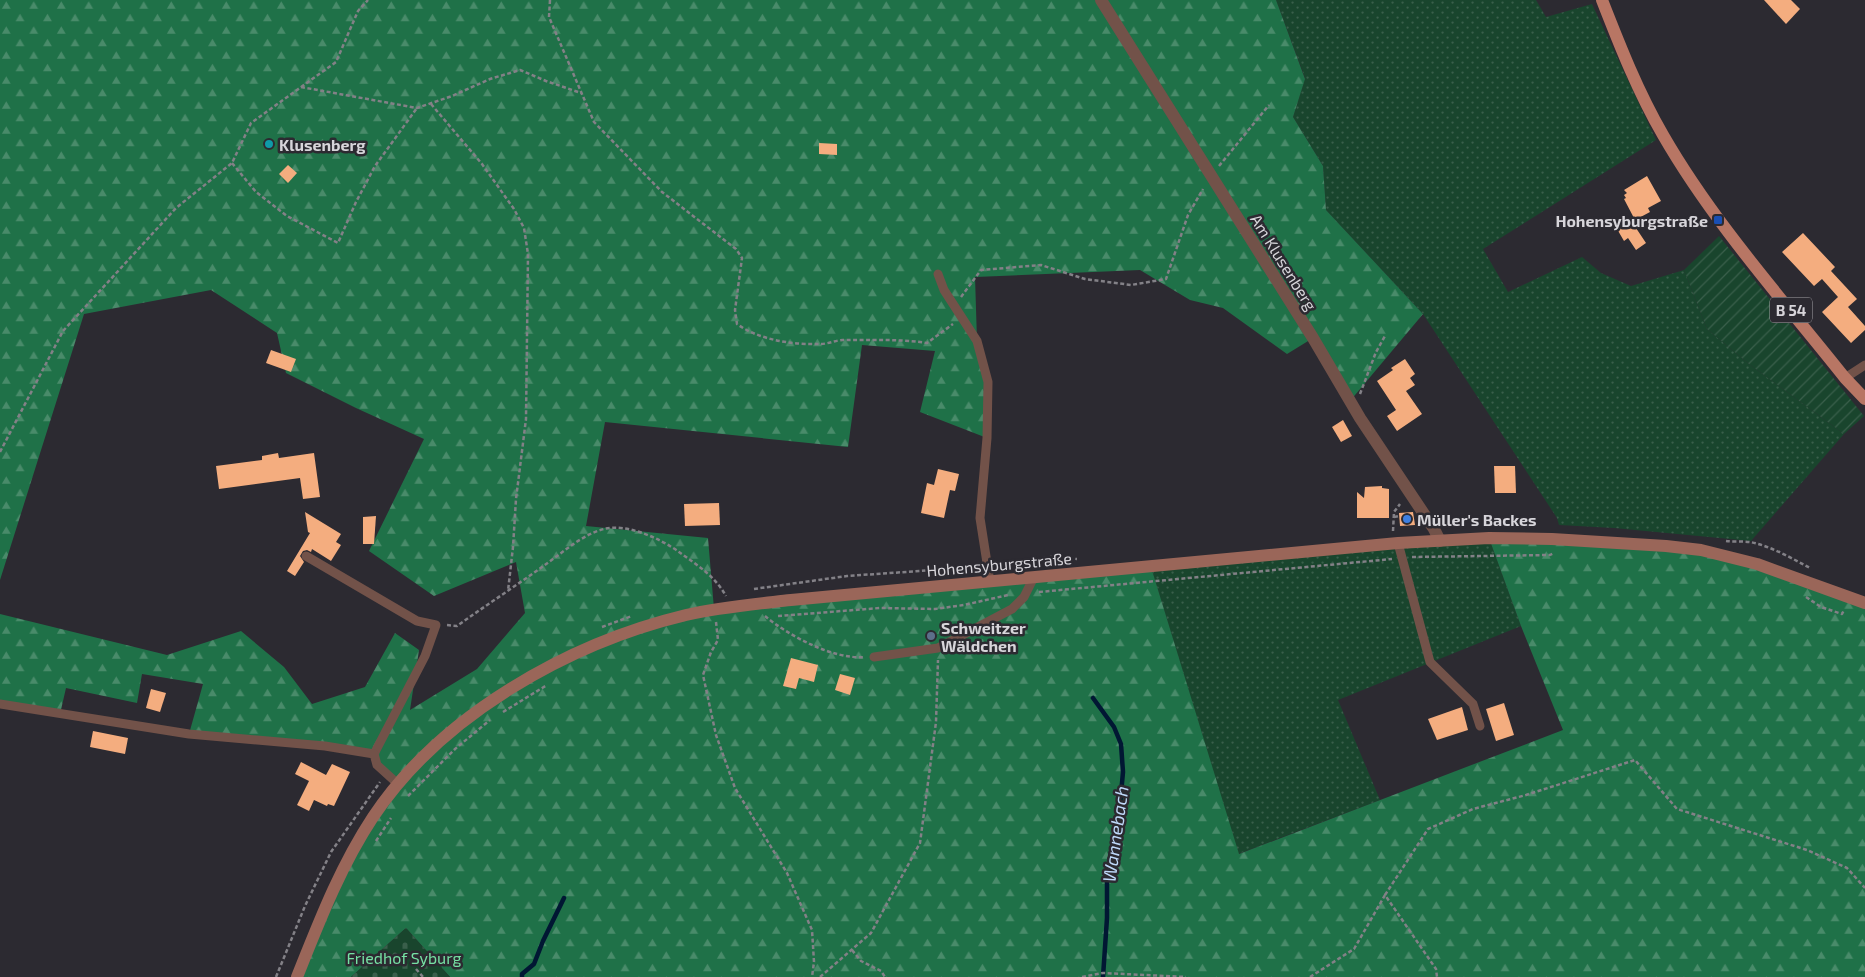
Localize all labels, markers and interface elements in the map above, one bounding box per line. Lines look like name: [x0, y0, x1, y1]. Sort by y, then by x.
place label: Klusenberg: [279, 135, 366, 154]
marker: Klusenberg: [263, 138, 275, 150]
street label: Am Klusenberg: [1247, 210, 1321, 314]
place label: Hohensyburgstraße: [1555, 211, 1708, 231]
marker: Hohensyburgstraße: [1712, 214, 1724, 226]
road number: B 54: [1770, 298, 1812, 322]
place label: Müller's Backes: [1417, 510, 1537, 529]
marker: Müller's Backes: [1401, 513, 1413, 525]
street label: Hohensyburgstraße: [926, 548, 1072, 580]
place label: Schweitzer Wäldchen: [941, 618, 1026, 655]
marker: Schweitzer Wäldchen: [925, 630, 937, 642]
water label: Wannebach: [1097, 784, 1133, 884]
park label: Friedhof Syburg: [346, 948, 462, 967]

